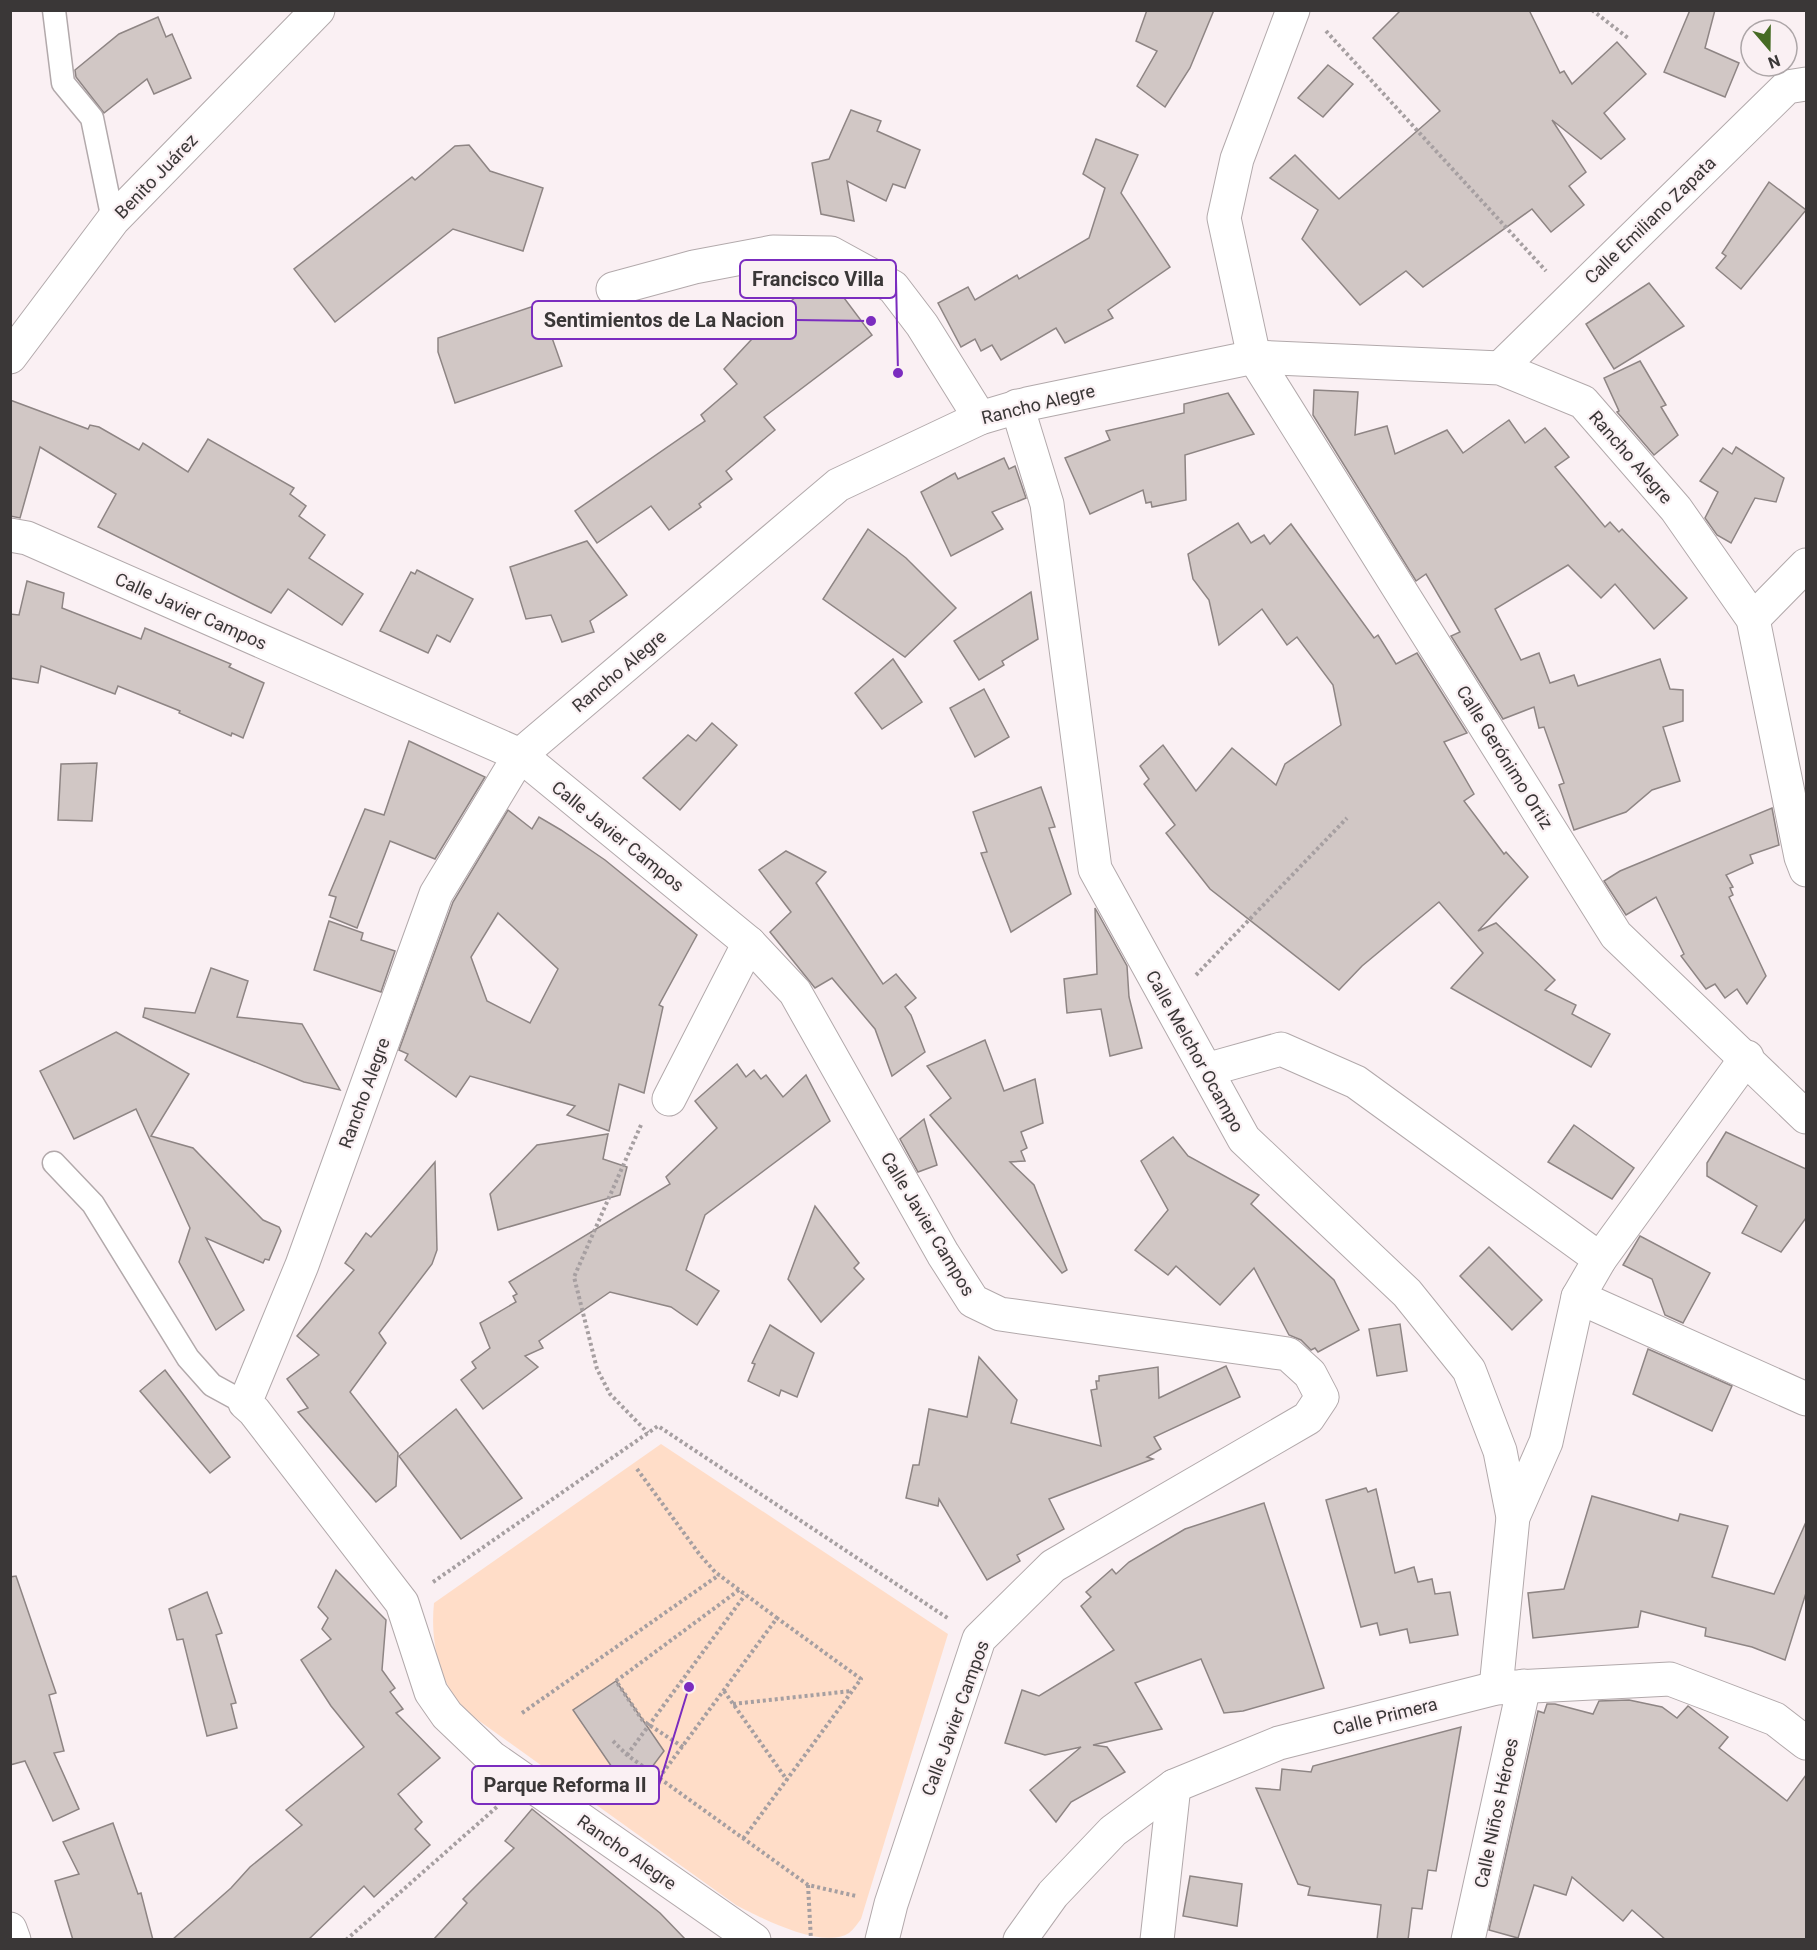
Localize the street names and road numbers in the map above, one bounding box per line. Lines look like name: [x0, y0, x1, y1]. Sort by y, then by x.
street label: Benito Juárez: [110, 129, 202, 223]
street label: Calle Emiliano Zapata: [1580, 152, 1720, 288]
street label: Rancho Alegre: [979, 380, 1097, 428]
street label: Rancho Alegre: [1585, 406, 1677, 508]
street label: Calle Javier Campos: [112, 568, 270, 654]
street label: Rancho Alegre: [568, 626, 670, 716]
street label: Calle Gerónimo Ortiz: [1452, 681, 1558, 833]
street label: Calle Javier Campos: [548, 776, 688, 896]
street label: Calle Melchor Ocampo: [1142, 966, 1248, 1136]
street label: Rancho Alegre: [334, 1035, 394, 1151]
street label: Calle Javier Campos: [877, 1148, 979, 1300]
street label: Calle Javier Campos: [917, 1637, 993, 1799]
street label: Calle Primera: [1331, 1693, 1439, 1739]
street label: Calle Niños Héroes: [1470, 1736, 1522, 1890]
street label: Rancho Alegre: [573, 1810, 681, 1894]

